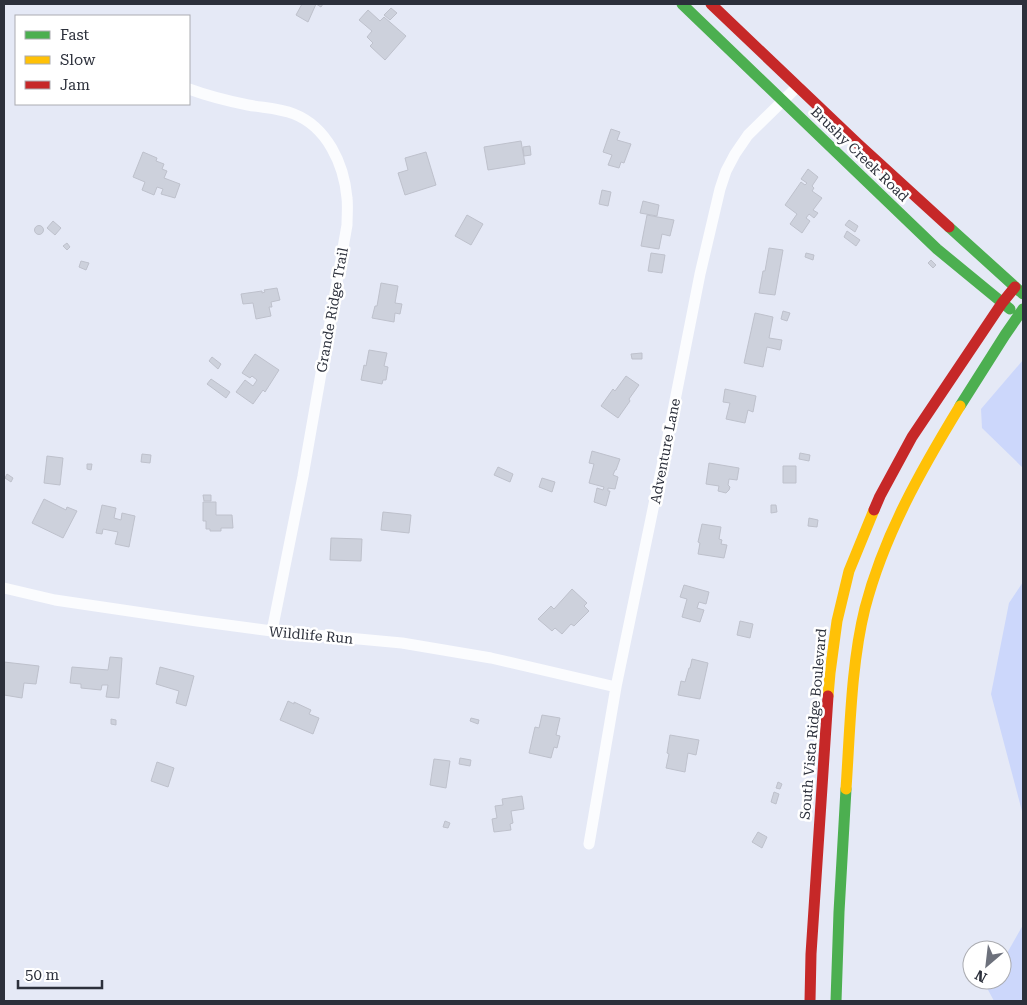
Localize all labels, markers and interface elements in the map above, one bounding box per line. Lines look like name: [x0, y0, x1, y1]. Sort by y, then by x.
legend: [15, 15, 190, 105]
text: Fast: [60, 26, 90, 44]
text: Slow: [60, 51, 96, 69]
text: Jam: [60, 76, 90, 94]
street label: Brushy Creek Road: [808, 103, 912, 205]
street label: Grande Ridge Trail: [313, 246, 351, 374]
street label: Adventure Lane: [647, 397, 683, 505]
street label: Wildlife Run: [268, 623, 354, 647]
street label: South Vista Ridge Boulevard: [797, 628, 829, 820]
north arrow: [962, 940, 1012, 990]
scale bar: [18, 958, 101, 990]
text: 50 m: [25, 966, 60, 984]
text: N: [972, 967, 989, 986]

